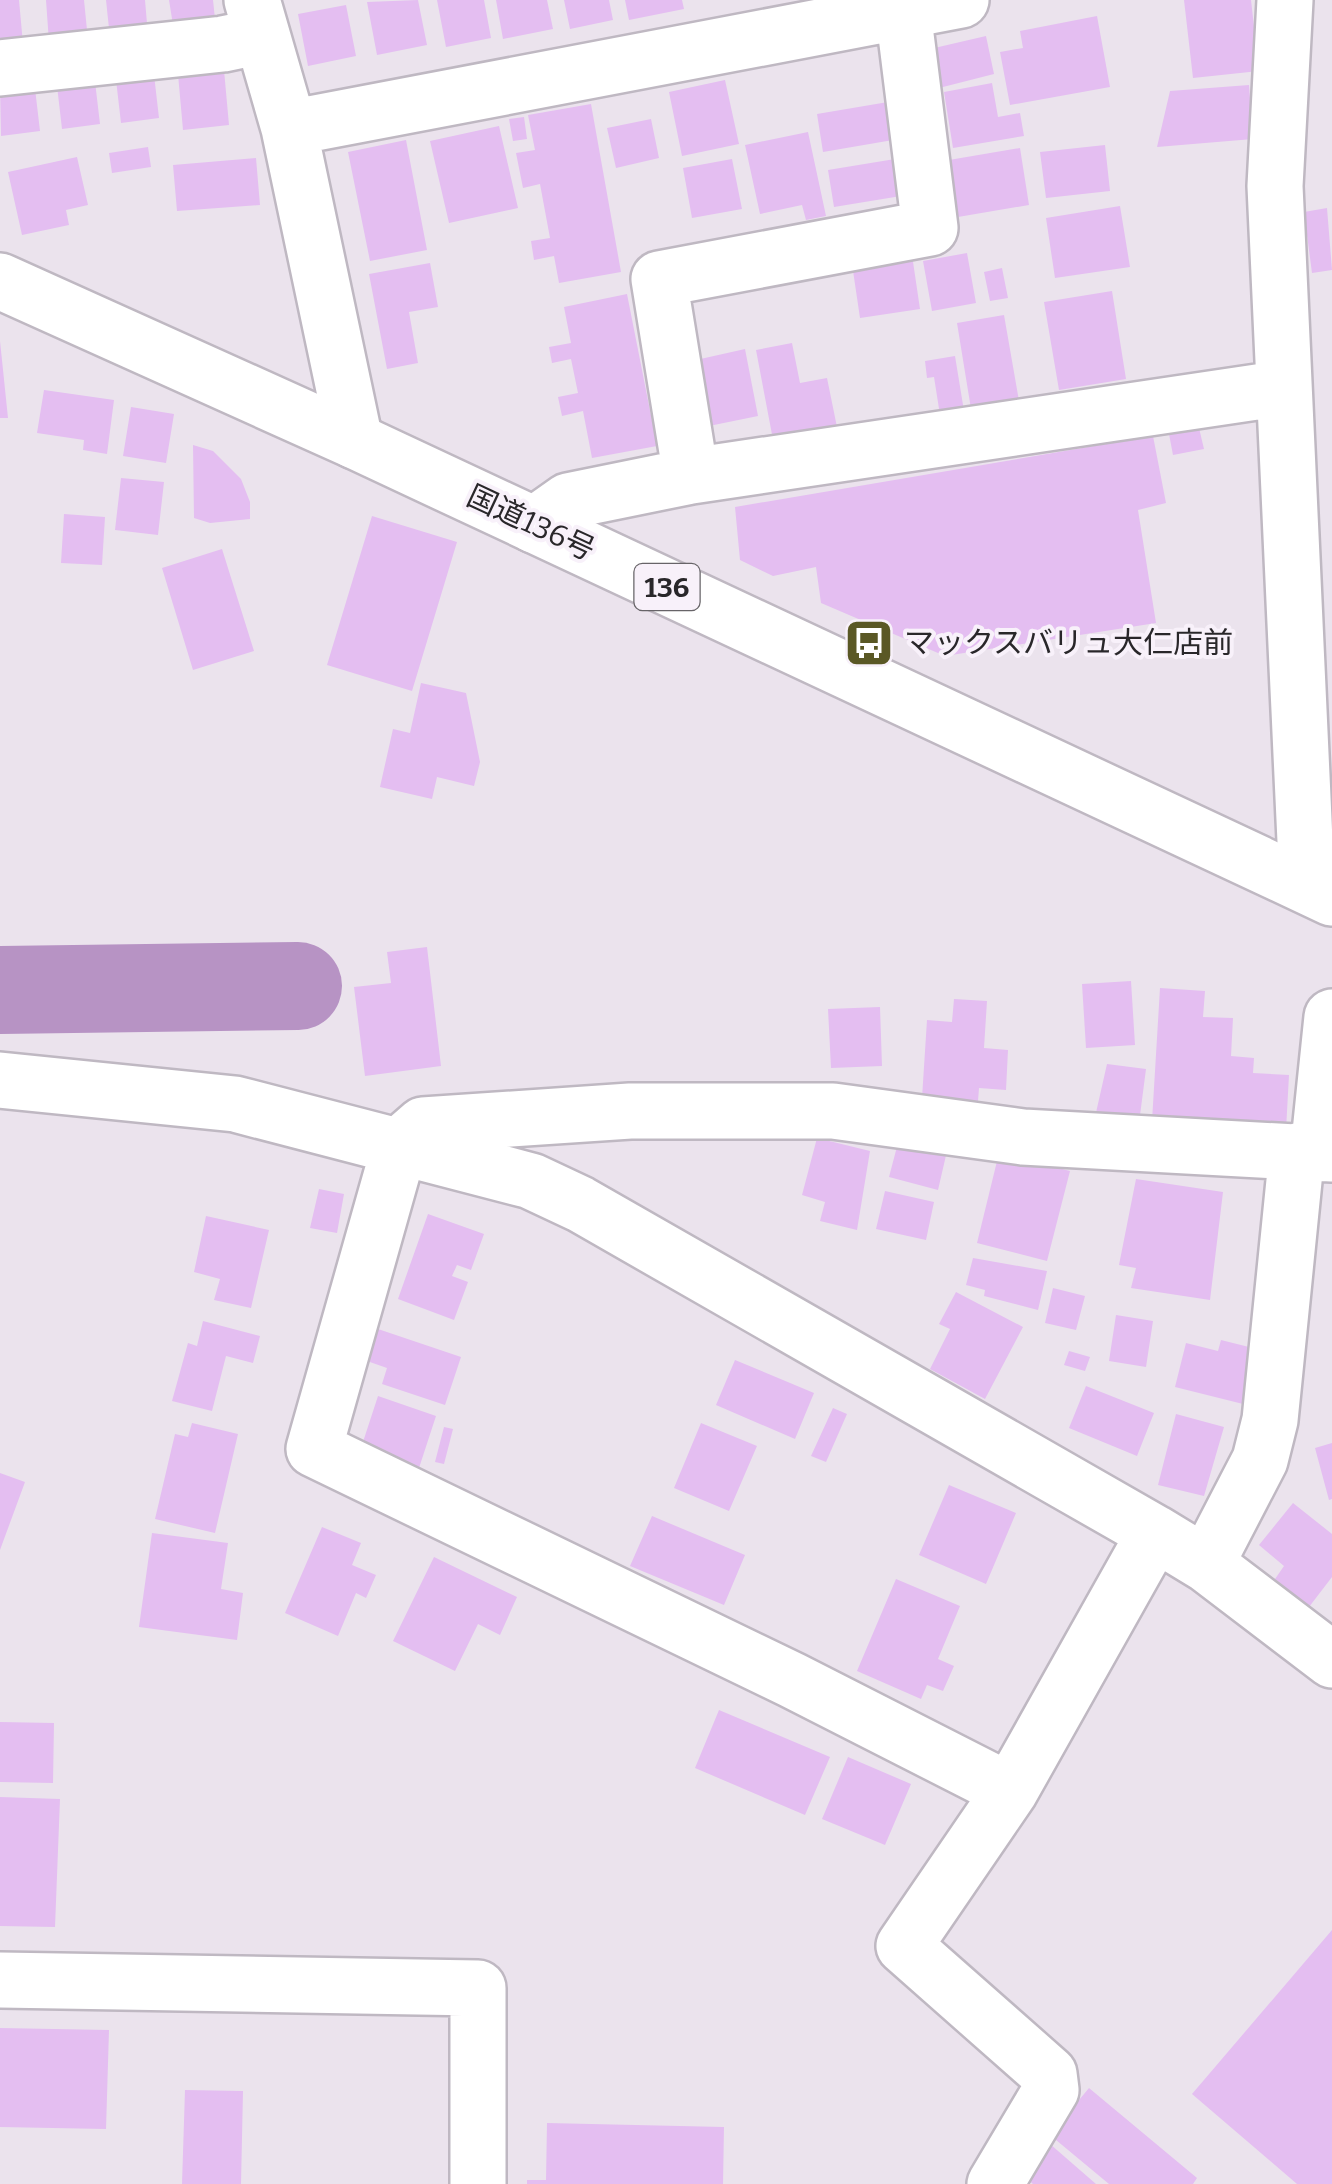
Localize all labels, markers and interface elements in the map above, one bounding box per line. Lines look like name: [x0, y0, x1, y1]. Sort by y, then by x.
street label: 国道136号: [461, 478, 601, 568]
road number: 136: [634, 564, 700, 610]
bus stop icon: マックスバリュ大仁店前: [843, 617, 895, 669]
place label: マックスバリュ大仁店前: [904, 625, 1233, 661]

